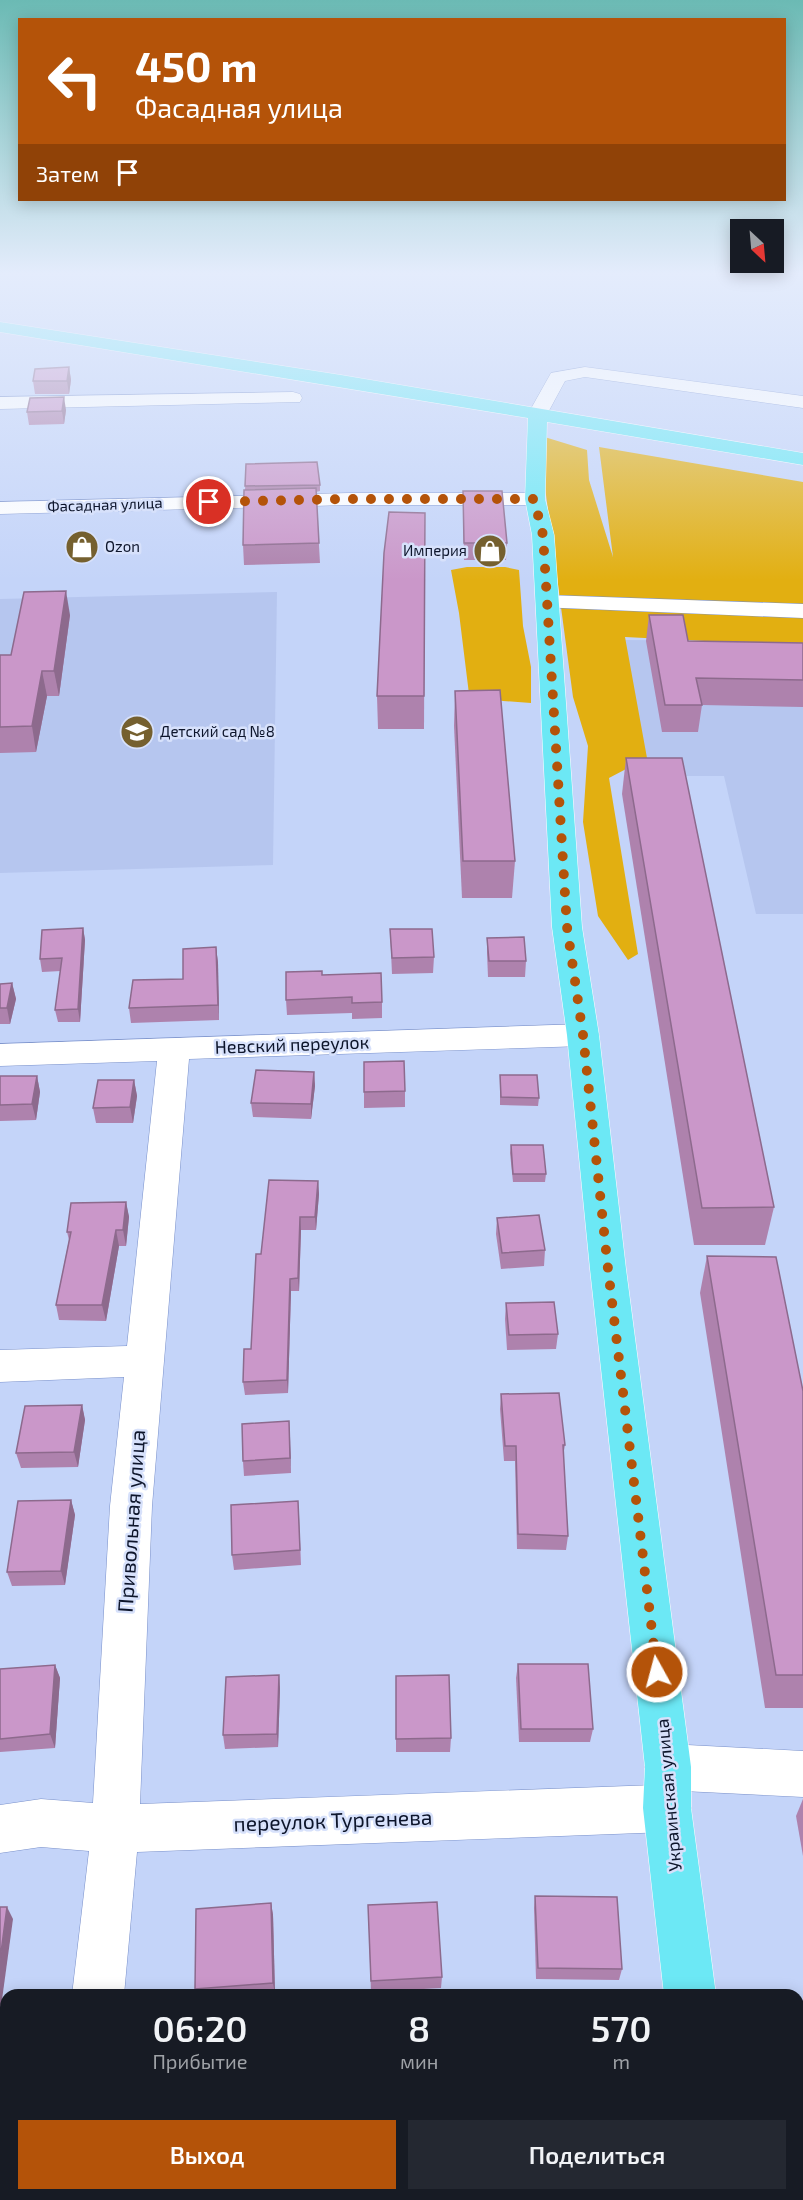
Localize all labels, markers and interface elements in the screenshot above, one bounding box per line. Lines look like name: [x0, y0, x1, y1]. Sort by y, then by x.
text: 450 m: [135, 40, 258, 90]
icon: left: [36, 42, 114, 120]
text: Фасадная улица: [135, 91, 343, 123]
icon: arrive: [111, 156, 144, 189]
text: Затем: [36, 160, 99, 186]
north arrow: [730, 219, 784, 273]
map controls: [730, 219, 784, 273]
pin: [183, 476, 234, 527]
icon: arrive: [192, 485, 225, 518]
street label: Фасадная улица: [47, 493, 163, 516]
shop icon: Ozon: [64, 529, 100, 565]
shop icon: Империя: [472, 533, 508, 569]
place label: Ozon: [105, 537, 140, 555]
place label: Империя: [403, 541, 467, 559]
school or university icon: Детский сад №8: [119, 714, 155, 750]
place label: Детский сад №8: [160, 722, 275, 740]
street label: Невский переулок: [214, 1030, 370, 1058]
street label: Привольная улица: [112, 1429, 150, 1613]
position arrow: [625, 1640, 689, 1704]
street label: Украинская улица: [650, 1718, 686, 1872]
street label: переулок Тургенева: [233, 1804, 433, 1836]
text: 06:20: [152, 2006, 248, 2049]
text: 8: [408, 2006, 430, 2049]
text: 570: [591, 2006, 652, 2049]
text: Прибытие: [152, 2049, 248, 2073]
text: мин: [400, 2049, 438, 2073]
text: m: [612, 2049, 630, 2073]
button: Выход: [18, 2120, 396, 2189]
button: Поделиться: [408, 2120, 786, 2189]

